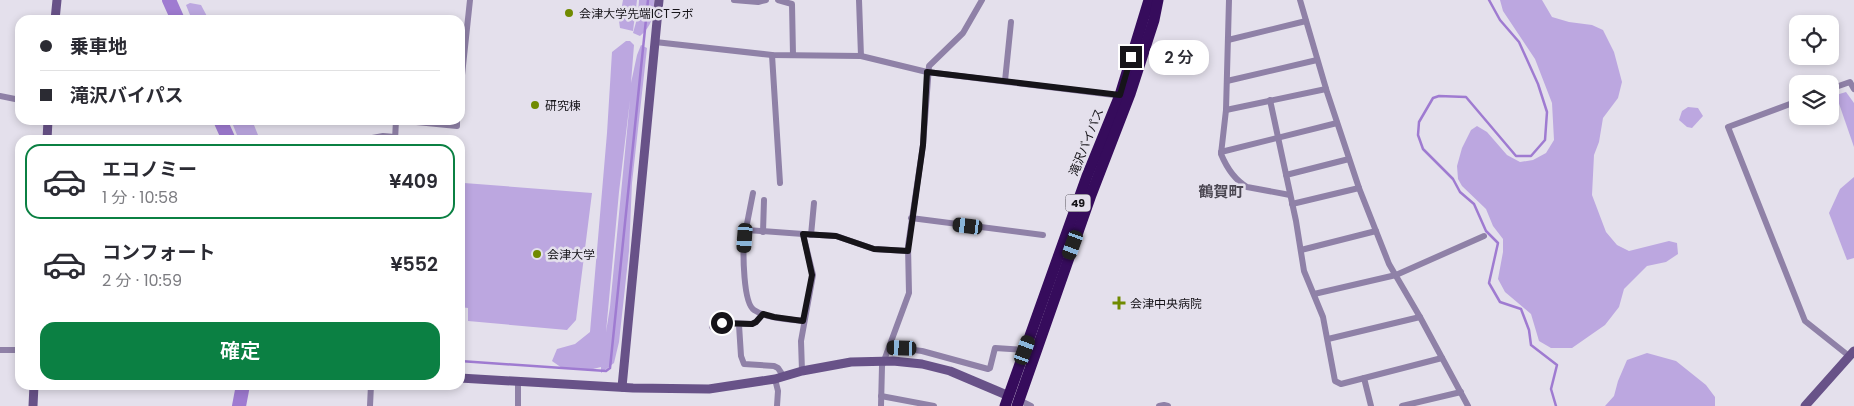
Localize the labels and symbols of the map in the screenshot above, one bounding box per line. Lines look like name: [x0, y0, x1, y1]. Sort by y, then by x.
place label: 会津大学先端ICTラボ: [579, 5, 694, 22]
marker: 会津大学先端ICTラボ: [563, 7, 575, 19]
callout: 2 分: [1148, 40, 1208, 74]
route end: [1120, 46, 1142, 68]
place label: 研究棟: [545, 97, 581, 114]
marker: 研究棟: [529, 99, 541, 111]
street label: 滝沢バイパス: [1065, 106, 1107, 178]
district label: 鶴賀町: [1198, 181, 1244, 202]
road number: 49: [1066, 194, 1090, 212]
car: [952, 217, 983, 235]
car: [736, 223, 753, 253]
car: [1060, 228, 1085, 262]
place label: 会津大学: [547, 246, 595, 263]
marker: 会津大学: [531, 248, 543, 260]
place label: 会津中央病院: [1130, 295, 1202, 312]
marker: 会津中央病院: [1112, 296, 1126, 310]
route start: [711, 312, 733, 334]
car: [1012, 333, 1037, 367]
car: [886, 340, 917, 356]

